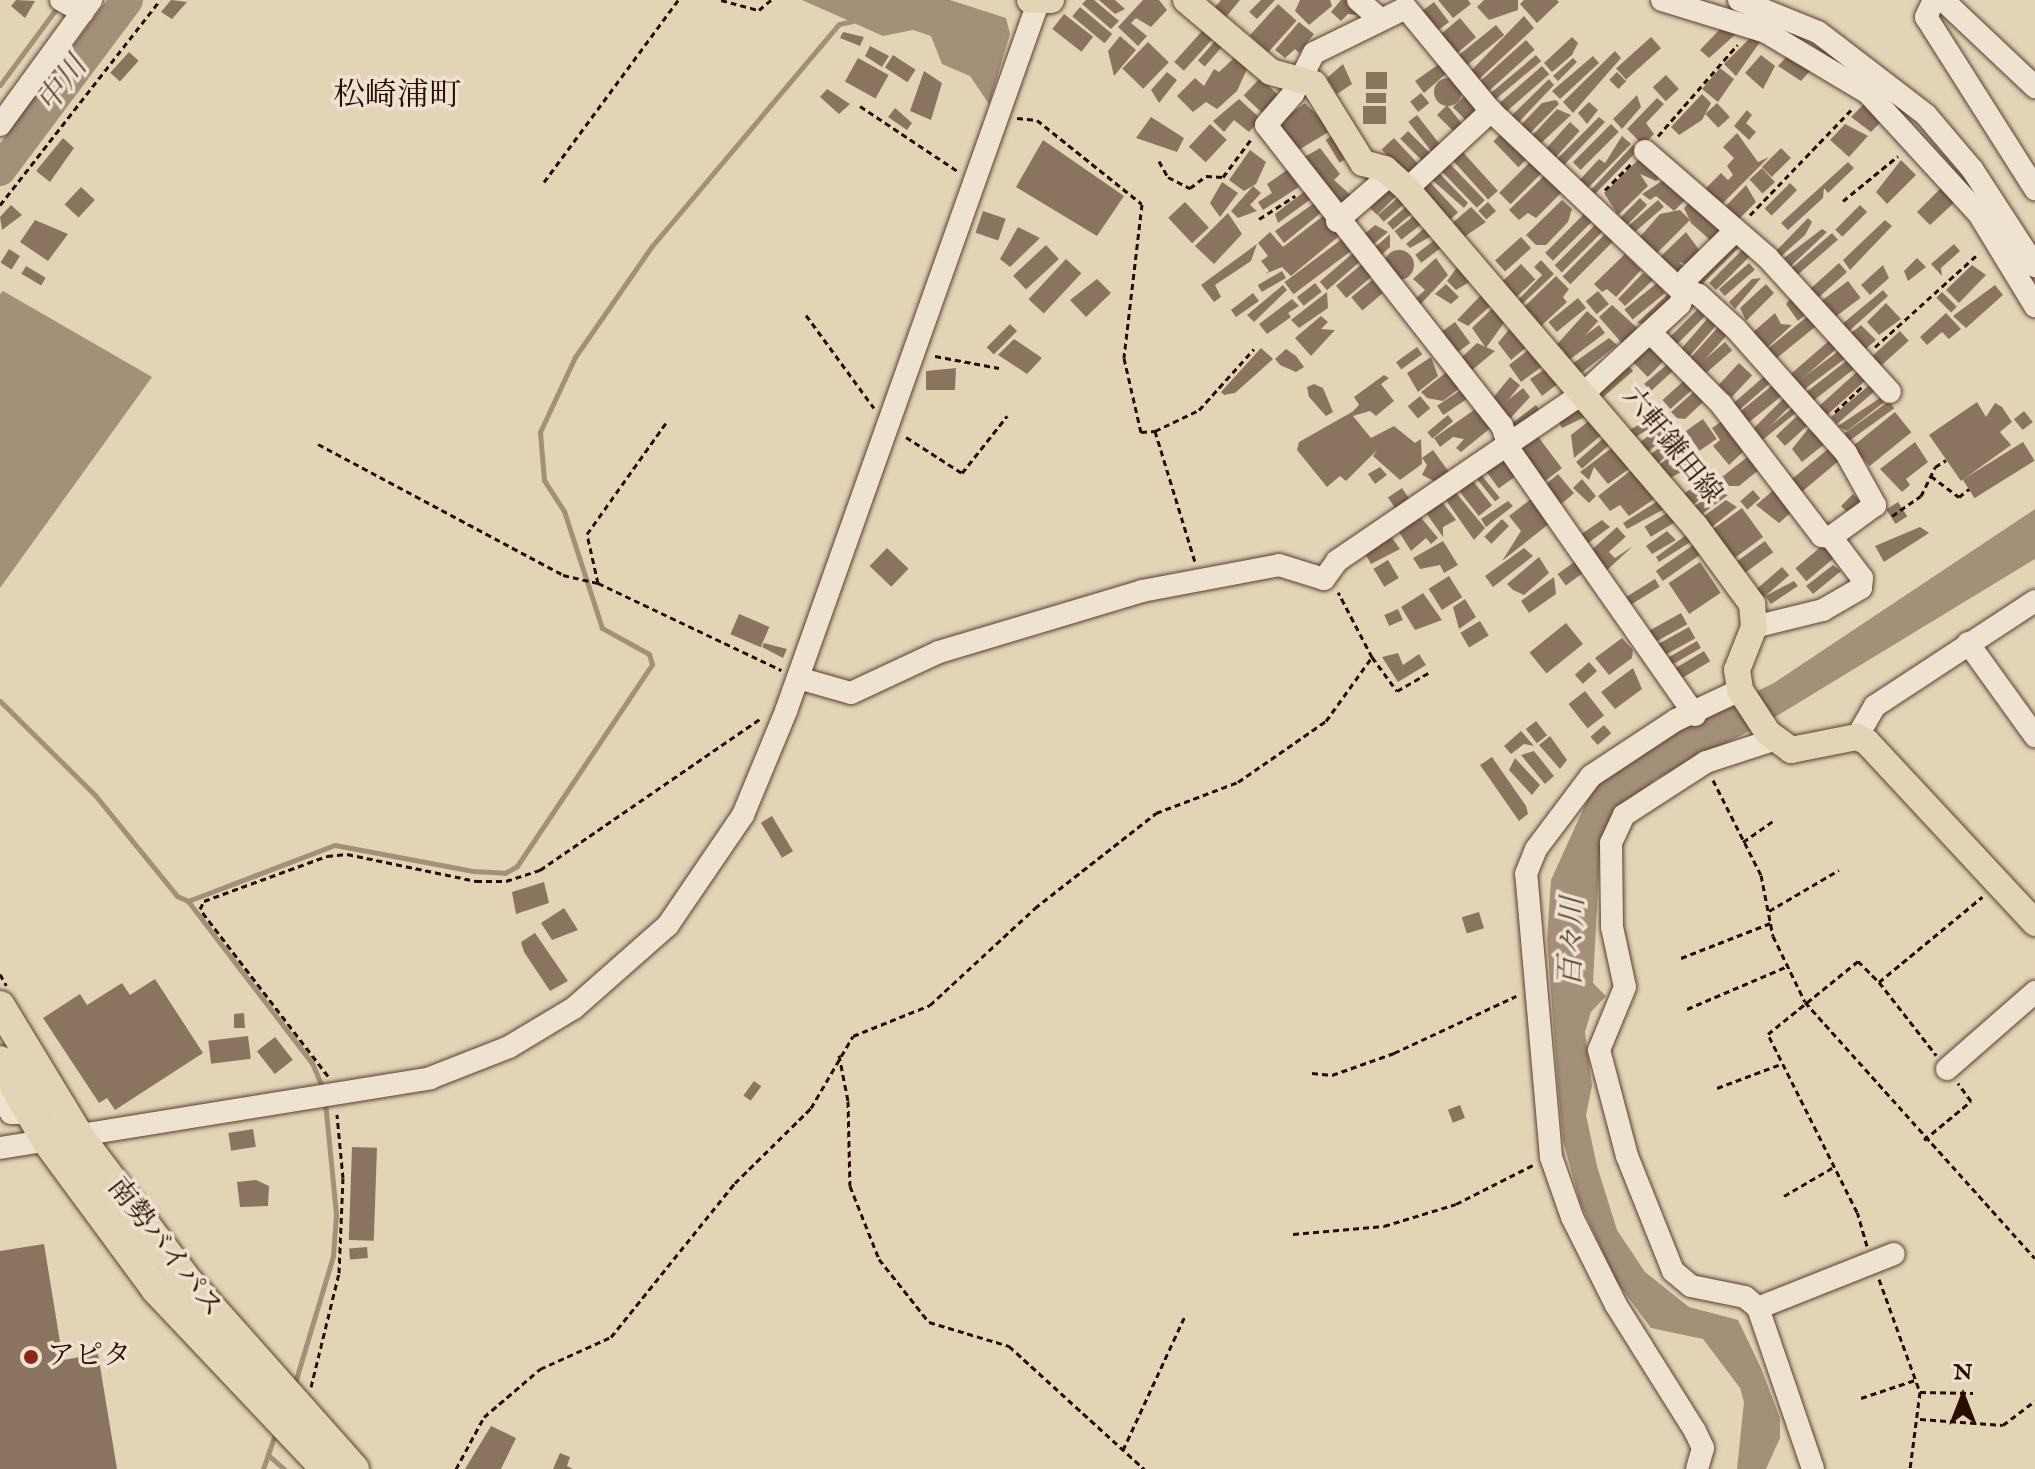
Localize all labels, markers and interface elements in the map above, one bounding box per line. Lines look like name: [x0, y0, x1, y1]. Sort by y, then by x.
water label: 中川: [31, 50, 95, 120]
district label: 松崎浦町: [333, 78, 461, 116]
street label: 六軒鎌田線: [1614, 381, 1728, 511]
water label: 百々川: [1553, 896, 1593, 988]
street label: 南勢バイパス: [99, 1171, 229, 1325]
place label: アピタ: [47, 1340, 131, 1374]
marker: アピタ: [22, 1348, 40, 1366]
north arrow: [1923, 1357, 2003, 1437]
text: N: [1953, 1359, 1973, 1387]

